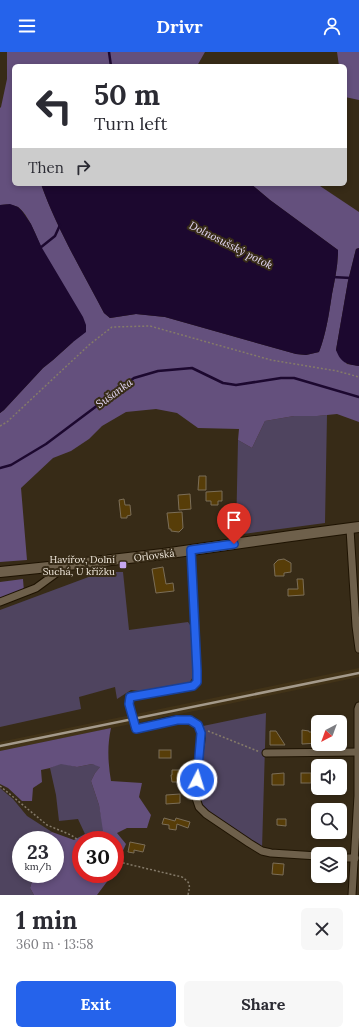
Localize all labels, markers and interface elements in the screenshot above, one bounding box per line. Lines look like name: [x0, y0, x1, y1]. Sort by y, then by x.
icon: menu: [16, 15, 38, 37]
text: Drivr: [156, 15, 203, 38]
icon: person: [321, 15, 343, 37]
text: 50 m: [94, 77, 160, 113]
icon: left: [28, 80, 80, 132]
text: Turn left: [94, 112, 167, 135]
icon: right: [72, 156, 94, 178]
text: Then: [28, 158, 64, 177]
water label: Dolnosušský potok: [187, 218, 275, 272]
water label: Sušanka: [93, 374, 136, 411]
pin: [217, 503, 251, 544]
icon: arrive: [223, 509, 245, 531]
street label: Orlovská: [133, 547, 175, 564]
place label: Havířov, Dolní Suchá, U křížku: [43, 553, 115, 578]
marker: Havířov, Dolní Suchá, U křížku: [118, 560, 128, 570]
north arrow: [311, 715, 347, 751]
map controls: [311, 715, 347, 883]
position arrow: [176, 759, 218, 801]
button: sound: [311, 759, 347, 795]
button: search: [311, 803, 347, 839]
speed limit sign: 30: [72, 831, 124, 883]
text: 23: [27, 839, 49, 864]
button: layers: [311, 847, 347, 883]
text: km/h: [24, 860, 52, 873]
text: 1 min: [16, 905, 77, 936]
button: close: [301, 908, 343, 950]
text: 360 m · 13:58: [16, 936, 94, 953]
button: Exit: [16, 981, 176, 1027]
button: Share: [184, 981, 343, 1027]

